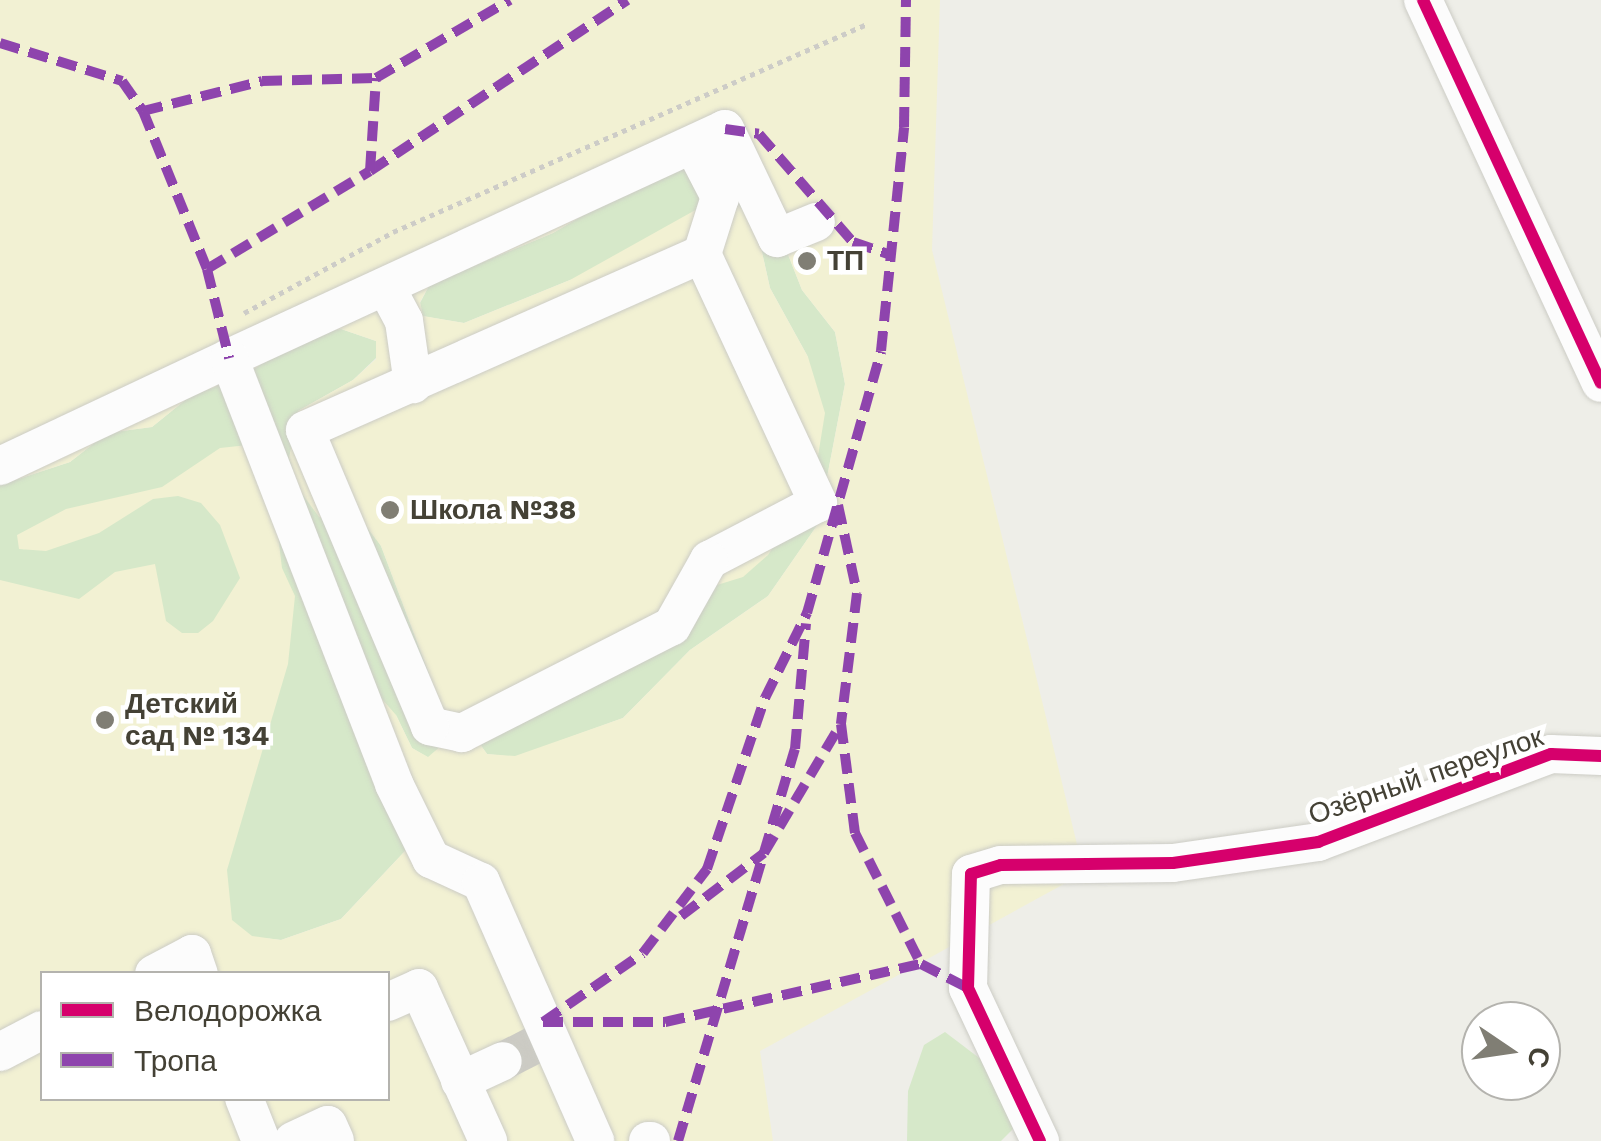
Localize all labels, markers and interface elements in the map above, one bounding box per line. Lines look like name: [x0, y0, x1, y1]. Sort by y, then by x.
place label: ТП: [827, 244, 864, 278]
marker: ТП: [796, 250, 818, 272]
place label: Школа №38: [410, 493, 576, 527]
marker: Школа №38: [379, 499, 401, 521]
place label: Детский сад № 134: [125, 687, 270, 753]
marker: Детский сад № 134: [94, 709, 116, 731]
street label: Озёрный переулок: [1304, 720, 1548, 832]
legend: [40, 971, 390, 1101]
text: Велодорожка: [134, 993, 321, 1028]
north arrow: [1461, 1001, 1561, 1101]
text: Тропа: [134, 1043, 217, 1078]
text: С: [1520, 1044, 1557, 1071]

